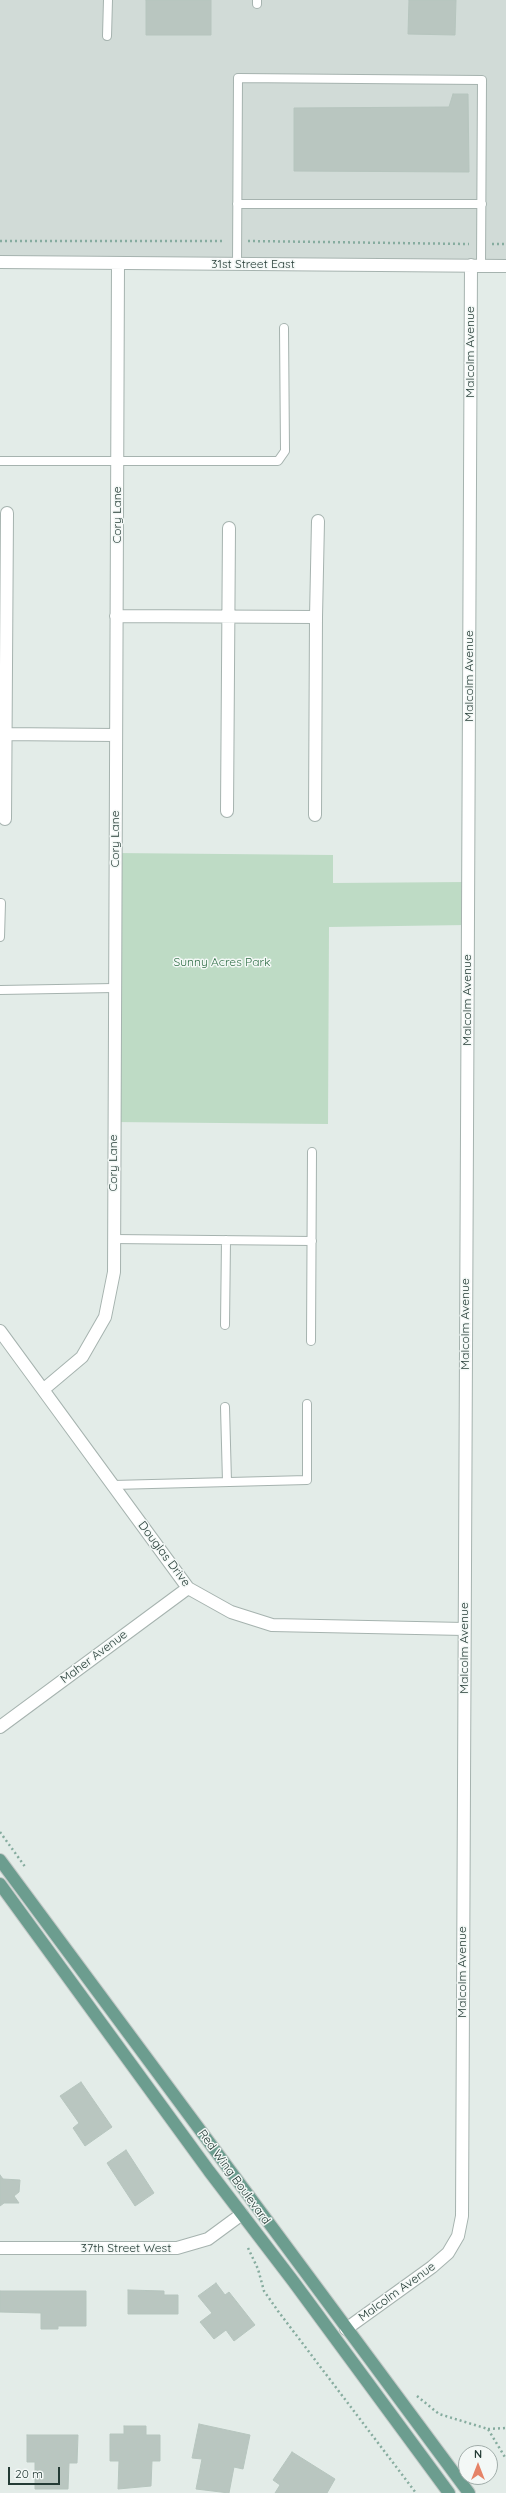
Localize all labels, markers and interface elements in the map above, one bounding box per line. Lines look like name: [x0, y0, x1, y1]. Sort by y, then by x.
street label: 31st Street East: [211, 257, 295, 271]
street label: Malcolm Avenue: [463, 306, 477, 398]
street label: Cory Lane: [110, 486, 124, 544]
street label: Malcolm Avenue: [462, 630, 476, 722]
street label: Cory Lane: [108, 810, 122, 868]
street label: Malcolm Avenue: [460, 954, 474, 1046]
park label: Sunny Acres Park: [174, 955, 270, 969]
street label: Cory Lane: [106, 1134, 120, 1192]
street label: Malcolm Avenue: [458, 1278, 472, 1370]
street label: Douglas Drive: [135, 1519, 193, 1589]
street label: Malcolm Avenue: [457, 1602, 471, 1694]
street label: Maher Avenue: [58, 1627, 130, 1687]
street label: Malcolm Avenue: [455, 1926, 469, 2018]
street label: Red Wing Boulevard: [195, 2127, 273, 2227]
street label: 37th Street West: [81, 2241, 171, 2255]
street label: Malcolm Avenue: [356, 2259, 438, 2325]
north arrow: [458, 2445, 498, 2485]
text: N: [474, 2447, 482, 2461]
scale bar: [10, 2459, 62, 2485]
text: 20 m: [15, 2466, 43, 2481]

